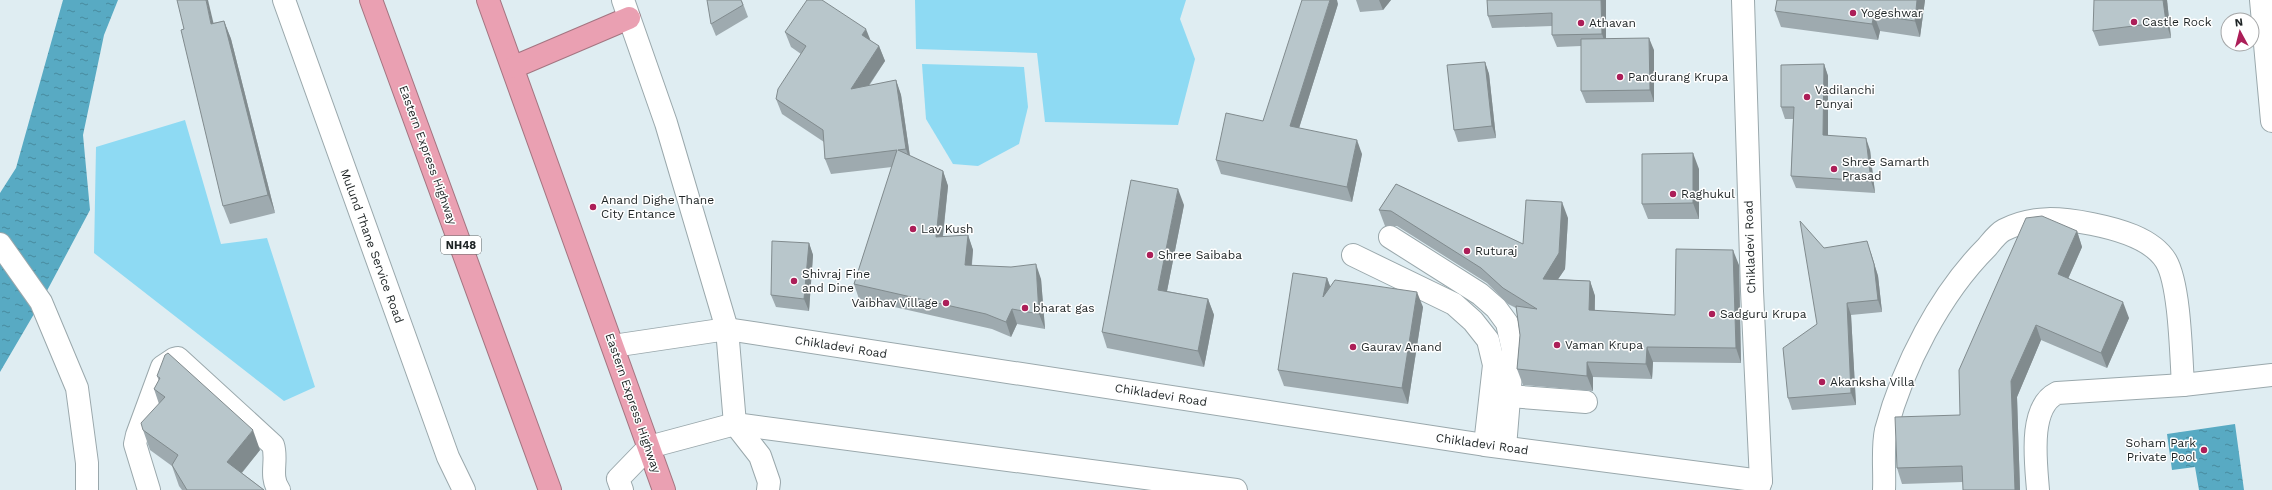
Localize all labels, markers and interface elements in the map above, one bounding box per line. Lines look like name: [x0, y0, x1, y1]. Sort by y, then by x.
place label: Yogeshwar: [1861, 6, 1923, 20]
marker: Yogeshwar: [1848, 8, 1858, 18]
north arrow: [2220, 12, 2260, 52]
place label: Castle Rock: [2142, 15, 2212, 29]
place label: Athavan: [1589, 16, 1636, 30]
text: N: [2234, 16, 2244, 30]
marker: Castle Rock: [2129, 17, 2139, 27]
marker: Athavan: [1576, 18, 1586, 28]
place label: Pandurang Krupa: [1628, 70, 1729, 84]
marker: Pandurang Krupa: [1615, 72, 1625, 82]
street label: Eastern Express Highway: [396, 83, 460, 227]
place label: Vadilanchi Punyai: [1815, 83, 1875, 111]
marker: Vadilanchi Punyai: [1802, 92, 1812, 102]
place label: Shree Samarth Prasad: [1842, 155, 1929, 183]
marker: Shree Samarth Prasad: [1829, 164, 1839, 174]
street label: Mulund Thane Service Road: [338, 167, 406, 325]
place label: Raghukul: [1681, 187, 1735, 201]
marker: Raghukul: [1668, 189, 1678, 199]
place label: Anand Dighe Thane City Entance: [601, 193, 714, 221]
street label: Chikladevi Road: [1741, 200, 1759, 294]
marker: Anand Dighe Thane City Entance: [588, 202, 598, 212]
place label: Lav Kush: [921, 222, 974, 236]
marker: Lav Kush: [908, 224, 918, 234]
road number: NH48: [441, 236, 481, 254]
place label: Ruturaj: [1475, 244, 1517, 258]
marker: Ruturaj: [1462, 246, 1472, 256]
place label: Shree Saibaba: [1158, 248, 1242, 262]
marker: Shree Saibaba: [1145, 250, 1155, 260]
place label: Shivraj Fine and Dine: [802, 267, 870, 295]
marker: Shivraj Fine and Dine: [789, 276, 799, 286]
place label: Vaibhav Village: [851, 296, 938, 310]
marker: Vaibhav Village: [941, 298, 951, 308]
place label: bharat gas: [1033, 301, 1095, 315]
marker: bharat gas: [1020, 303, 1030, 313]
place label: Sadguru Krupa: [1720, 307, 1807, 321]
marker: Sadguru Krupa: [1707, 309, 1717, 319]
street label: Eastern Express Highway: [602, 331, 664, 476]
street label: Chikladevi Road: [794, 333, 888, 361]
place label: Vaman Krupa: [1565, 338, 1643, 352]
place label: Gaurav Anand: [1361, 340, 1442, 354]
marker: Vaman Krupa: [1552, 340, 1562, 350]
marker: Gaurav Anand: [1348, 342, 1358, 352]
place label: Akanksha Villa: [1830, 375, 1915, 389]
marker: Akanksha Villa: [1817, 377, 1827, 387]
street label: Chikladevi Road: [1114, 381, 1208, 409]
street label: Chikladevi Road: [1435, 431, 1529, 457]
place label: Soham Park Private Pool: [2126, 436, 2196, 464]
marker: Soham Park Private Pool: [2199, 445, 2209, 455]

